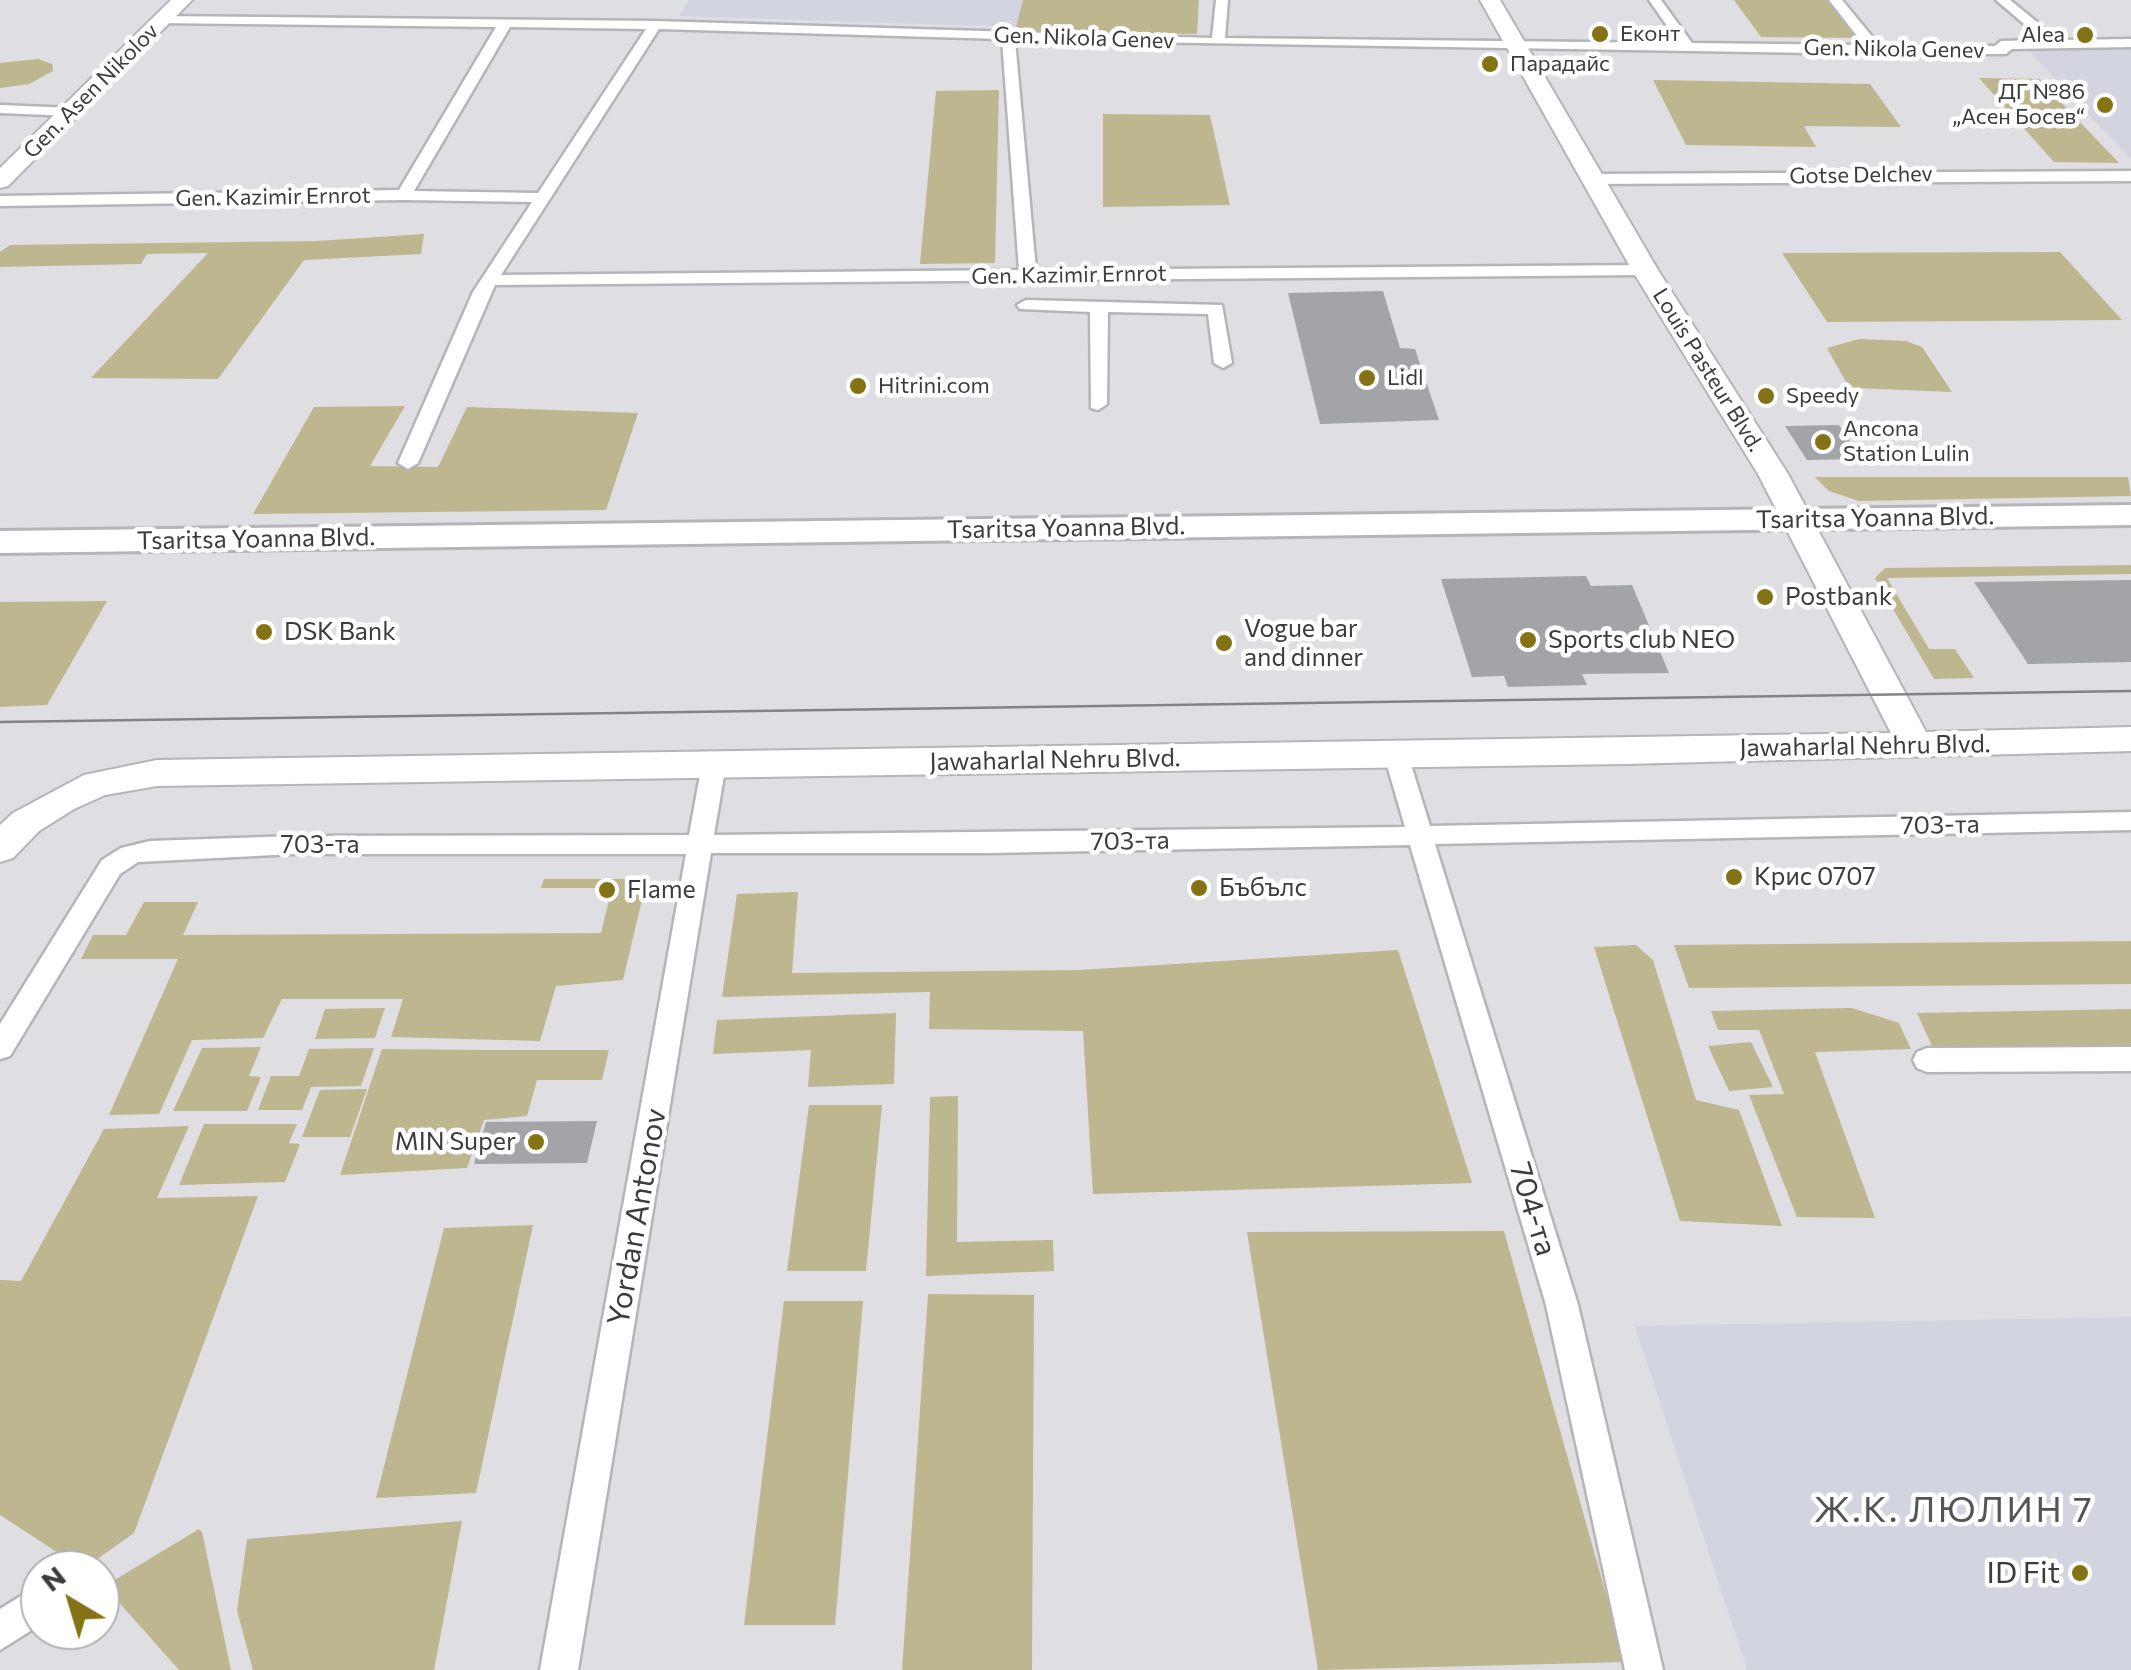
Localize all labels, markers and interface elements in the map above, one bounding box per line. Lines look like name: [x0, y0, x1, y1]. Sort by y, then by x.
street label: Gen. Asen Nikolov: [18, 18, 164, 164]
place label: Еконт: [1620, 21, 1680, 47]
street label: Gen. Nikola Genev: [993, 22, 1175, 54]
place label: Alea: [2021, 22, 2065, 48]
marker: Еконт: [1589, 23, 1611, 45]
marker: Alea: [2074, 24, 2096, 46]
street label: Gen. Nikola Genev: [1803, 34, 1985, 64]
place label: Парадайс: [1510, 51, 1610, 77]
marker: Парадайс: [1479, 53, 1501, 75]
place label: ДГ №86 „Асен Босев“: [1952, 79, 2085, 130]
marker: ДГ №86 „Асен Босев“: [2094, 94, 2116, 116]
street label: Gotse Delchev: [1789, 161, 1933, 189]
street label: Gen. Kazimir Ernrot: [175, 182, 371, 212]
street label: Gen. Kazimir Ernrot: [971, 260, 1167, 290]
street label: Louis Pasteur Blvd.: [1647, 283, 1769, 457]
place label: Lidl: [1387, 365, 1424, 391]
marker: Lidl: [1356, 367, 1378, 389]
place label: Hitrini.com: [878, 373, 990, 399]
marker: Hitrini.com: [847, 375, 869, 397]
place label: Speedy: [1786, 383, 1859, 409]
marker: Speedy: [1755, 385, 1777, 407]
place label: Ancona Station Lulin: [1843, 416, 1970, 468]
marker: Ancona Station Lulin: [1812, 431, 1834, 453]
street label: Tsaritsa Yoanna Blvd.: [1756, 501, 1994, 535]
street label: Tsaritsa Yoanna Blvd.: [947, 511, 1185, 545]
street label: Tsaritsa Yoanna Blvd.: [137, 522, 375, 556]
place label: Postbank: [1785, 582, 1892, 612]
marker: Postbank: [1754, 586, 1776, 608]
place label: Vogue bar and dinner: [1244, 614, 1363, 673]
place label: DSK Bank: [284, 617, 396, 647]
marker: DSK Bank: [253, 621, 275, 643]
place label: Sports club NEO: [1548, 625, 1735, 655]
marker: Sports club NEO: [1517, 629, 1539, 651]
marker: Vogue bar and dinner: [1213, 632, 1235, 654]
street label: Jawaharlal Nehru Blvd.: [1739, 729, 1991, 763]
street label: Jawaharlal Nehru Blvd.: [929, 743, 1181, 777]
street label: 703-та: [1900, 809, 1980, 841]
street label: 703-та: [1090, 825, 1170, 857]
street label: 703-та: [281, 830, 359, 860]
place label: Крис 0707: [1754, 862, 1876, 892]
marker: Крис 0707: [1723, 866, 1745, 888]
place label: Бъбълс: [1219, 873, 1307, 903]
place label: Flame: [627, 875, 696, 905]
marker: Бъбълс: [1188, 877, 1210, 899]
marker: Flame: [596, 879, 618, 901]
street label: Yordan Antonov: [600, 1106, 674, 1328]
place label: MIN Super: [395, 1127, 516, 1157]
marker: MIN Super: [525, 1131, 547, 1153]
street label: 704-та: [1502, 1158, 1564, 1260]
district label: Ж.К. ЛЮЛИН 7: [1814, 1489, 2094, 1531]
north arrow: [20, 1550, 120, 1650]
place label: ID Fit: [1987, 1555, 2060, 1591]
text: N: [34, 1558, 72, 1598]
marker: ID Fit: [2069, 1562, 2091, 1584]

